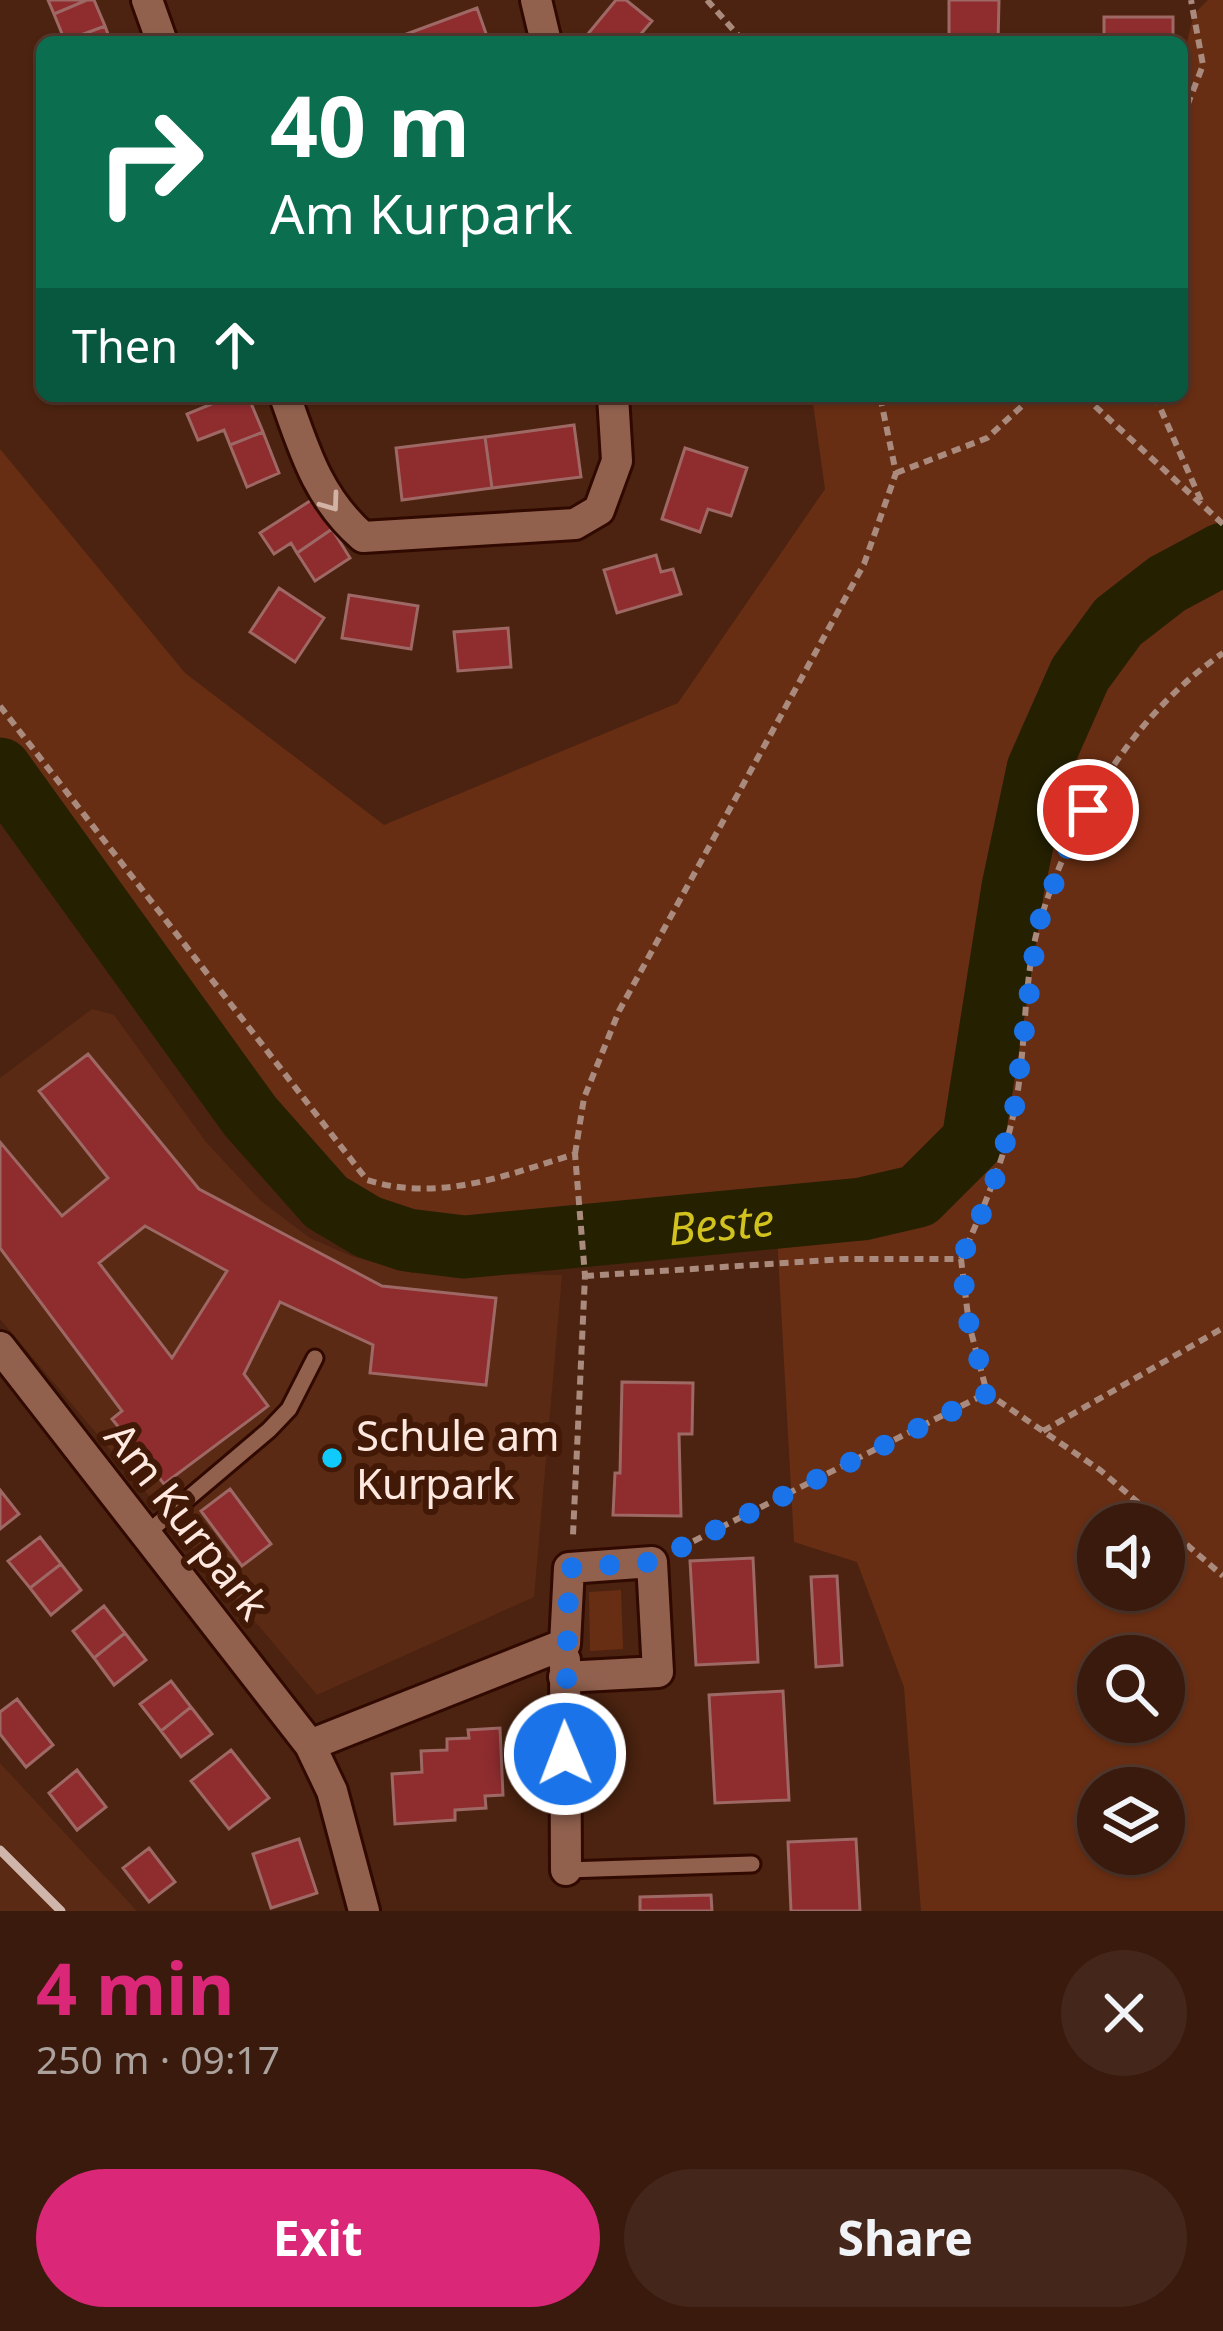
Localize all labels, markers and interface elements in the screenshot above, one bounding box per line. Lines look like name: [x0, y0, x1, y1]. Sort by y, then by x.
text: 40 m: [270, 67, 470, 182]
icon: right: [72, 84, 228, 240]
text: Am Kurpark: [270, 176, 573, 250]
icon: ahead: [202, 312, 268, 378]
text: Then: [72, 315, 178, 376]
one-way arrow: [317, 490, 339, 512]
pin: [1037, 759, 1139, 861]
icon: arrive: [1055, 777, 1121, 843]
water label: Beste: [665, 1187, 777, 1258]
place label: Schule am Kurpark: [356, 1406, 559, 1511]
street label: Am Kurpark: [93, 1410, 283, 1631]
marker: Schule am Kurpark: [319, 1445, 345, 1471]
map controls: [1077, 1503, 1185, 1875]
button: sound: [1077, 1503, 1185, 1611]
button: search: [1077, 1635, 1185, 1743]
position arrow: [502, 1691, 628, 1817]
button: layers: [1077, 1767, 1185, 1875]
text: 4 min: [36, 1938, 234, 2036]
button: close: [1061, 1950, 1187, 2076]
text: 250 m · 09:17: [36, 2032, 280, 2085]
button: Exit: [36, 2169, 600, 2307]
button: Share: [624, 2169, 1187, 2307]

